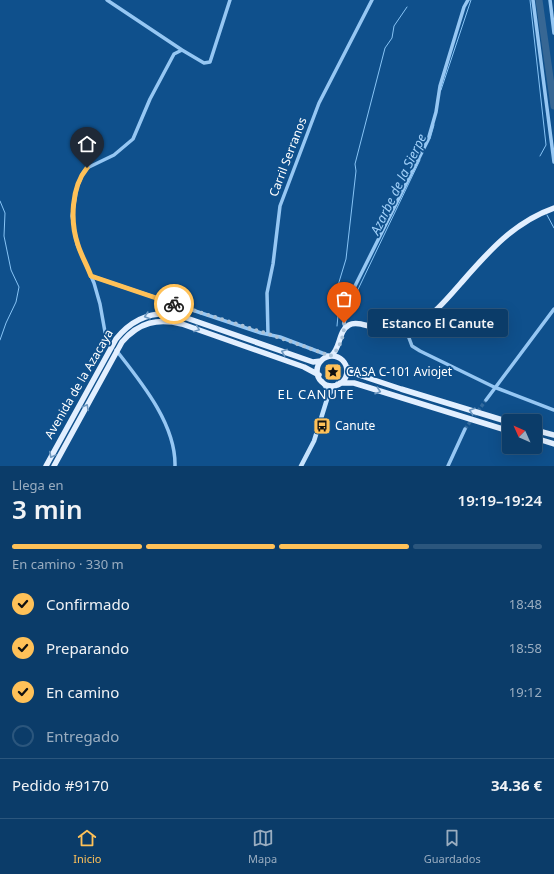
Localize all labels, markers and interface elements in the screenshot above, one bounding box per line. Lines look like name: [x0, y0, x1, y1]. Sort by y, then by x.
street label: Carril Serranos: [265, 114, 311, 199]
pin: [70, 127, 104, 168]
water label: Azarbe de la Sierpe: [365, 130, 430, 238]
icon: home: [76, 133, 98, 155]
pin: [327, 282, 361, 323]
courier: [154, 284, 194, 324]
icon: bag: [333, 288, 355, 310]
icon: bike: [163, 293, 185, 315]
callout: Estanco El Canute: [368, 309, 508, 337]
one-way arrow: [144, 311, 151, 320]
text: Estanco El Canute: [382, 314, 494, 332]
one-way arrow: [194, 324, 201, 333]
street label: Avenida de la Azacaya: [40, 326, 117, 442]
one-way arrow: [281, 348, 288, 357]
place icon: CASA C-101 Aviojet: [323, 362, 343, 382]
place label: CASA C-101 Aviojet: [346, 363, 453, 380]
district label: EL CANUTE: [278, 385, 354, 403]
one-way arrow: [374, 386, 381, 394]
one-way arrow: [81, 404, 89, 411]
one-way arrow: [468, 407, 475, 416]
north arrow: [502, 414, 542, 454]
map controls: [502, 414, 542, 454]
bus stop icon: Canute: [312, 416, 332, 436]
place label: Canute: [335, 417, 375, 434]
one-way arrow: [49, 451, 57, 458]
text: Llega en: [12, 476, 64, 494]
text: 19:19–19:24: [458, 490, 542, 510]
text: 3 min: [12, 491, 83, 527]
text: En camino · 330 m: [12, 555, 124, 573]
icon: check: [12, 593, 34, 615]
text: Confirmado: [46, 594, 130, 614]
text: 18:48: [509, 595, 542, 613]
icon: check: [12, 637, 34, 659]
text: Preparando: [46, 638, 129, 658]
text: 18:58: [509, 639, 542, 657]
icon: check: [12, 681, 34, 703]
text: En camino: [46, 682, 119, 702]
text: 19:12: [509, 683, 542, 701]
text: Entregado: [46, 726, 119, 746]
text: Pedido #9170: [12, 775, 109, 795]
text: 34.36 €: [491, 775, 542, 795]
tab: Inicio: [73, 827, 101, 866]
tab: Mapa: [248, 827, 277, 866]
tab: Guardados: [424, 827, 481, 866]

